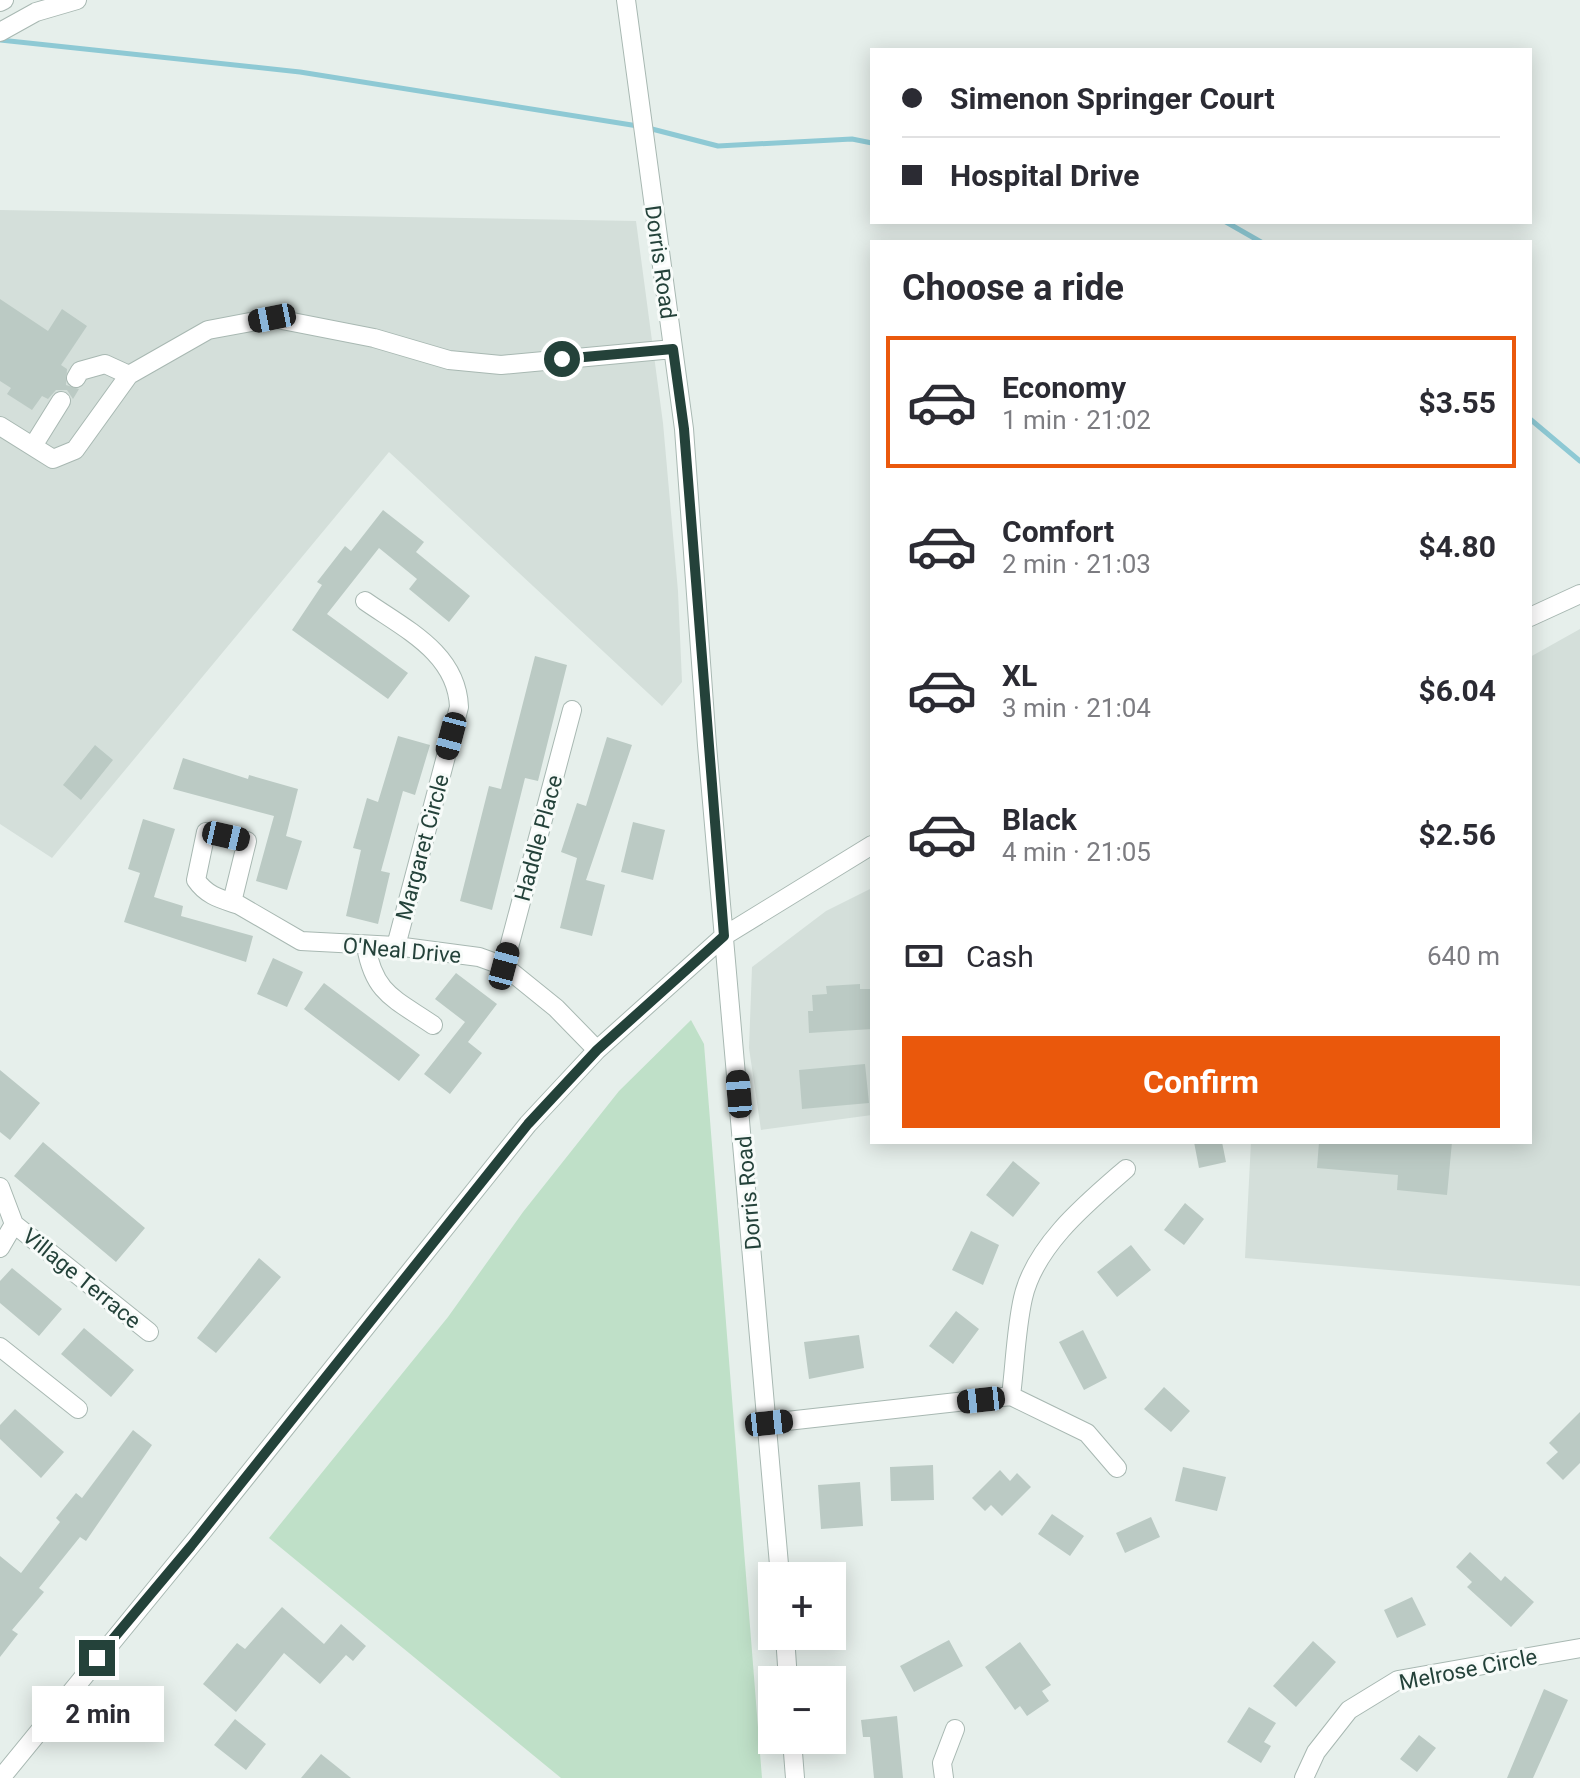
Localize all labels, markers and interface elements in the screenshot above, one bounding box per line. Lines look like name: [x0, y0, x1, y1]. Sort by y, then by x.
text: Simenon Springer Court: [950, 81, 1275, 116]
text: Hospital Drive: [950, 158, 1140, 193]
street label: Dorris Road: [640, 204, 681, 321]
text: Choose a ride: [902, 267, 1124, 309]
car: [246, 302, 298, 334]
route start: [544, 341, 580, 377]
icon: car: [906, 366, 978, 438]
text: Economy: [1002, 370, 1126, 405]
text: $3.55: [1418, 385, 1496, 420]
text: 1 min · 21:02: [1002, 405, 1151, 435]
icon: car: [906, 510, 978, 582]
text: Comfort: [1002, 514, 1114, 549]
text: $4.80: [1418, 529, 1496, 564]
text: 2 min · 21:03: [1002, 549, 1151, 579]
icon: car: [906, 654, 978, 726]
text: XL: [1002, 658, 1037, 693]
text: $6.04: [1418, 673, 1496, 708]
text: 3 min · 21:04: [1002, 693, 1151, 723]
car: [433, 710, 469, 762]
street label: Margaret Circle: [391, 772, 454, 923]
street label: Haddle Place: [510, 772, 567, 904]
icon: car: [906, 798, 978, 870]
text: Black: [1002, 802, 1077, 837]
text: $2.56: [1418, 817, 1496, 852]
car: [200, 819, 252, 853]
text: 4 min · 21:05: [1002, 837, 1151, 867]
street label: O'Neal Drive: [342, 933, 462, 968]
icon: cash: [902, 934, 946, 978]
text: Cash: [966, 939, 1034, 974]
car: [486, 940, 522, 992]
text: 640 m: [1427, 941, 1500, 971]
button: Confirm: [902, 1036, 1500, 1128]
car: [725, 1069, 753, 1119]
street label: Dorris Road: [731, 1135, 766, 1251]
street label: Village Terrace: [18, 1223, 146, 1334]
car: [956, 1386, 1006, 1414]
car: [744, 1409, 794, 1437]
map controls: [758, 1562, 846, 1754]
button: +: [758, 1562, 846, 1650]
route end: [79, 1640, 115, 1676]
street label: Melrose Circle: [1397, 1644, 1539, 1695]
button: −: [758, 1666, 846, 1754]
callout: 2 min: [31, 1686, 163, 1742]
text: 2 min: [65, 1699, 131, 1729]

